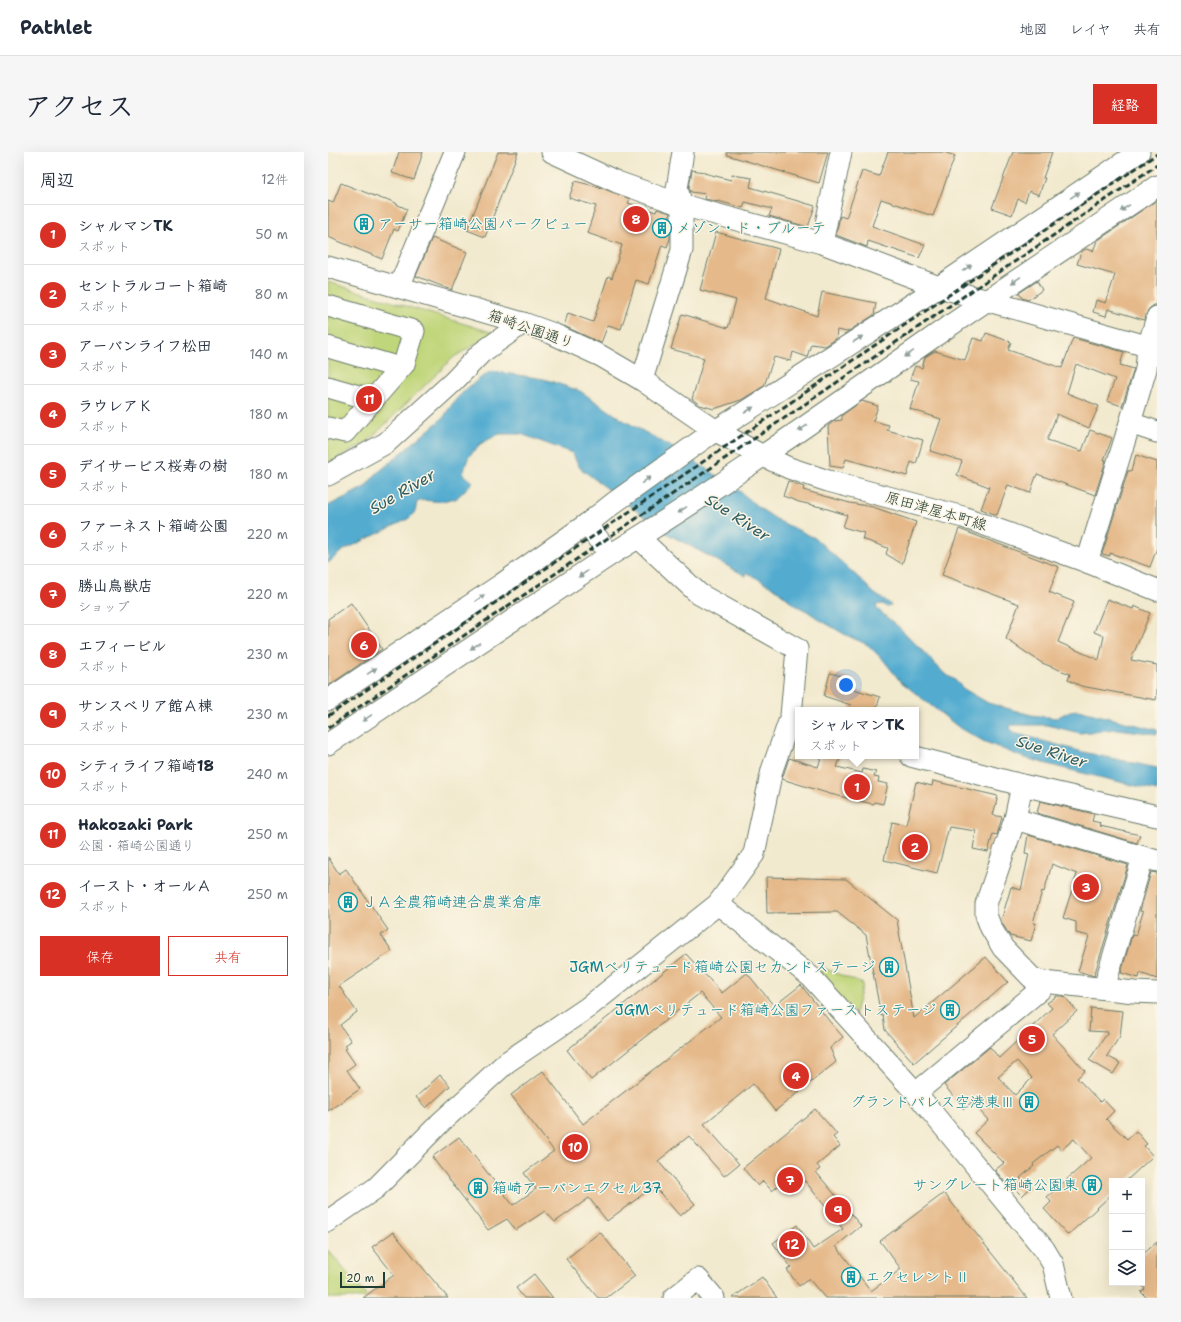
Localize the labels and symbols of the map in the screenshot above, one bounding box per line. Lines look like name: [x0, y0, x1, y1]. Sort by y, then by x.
one-way arrow: [1070, 191, 1080, 199]
pin: 8: [623, 204, 649, 234]
one-way arrow: [1119, 204, 1130, 212]
building icon: アーサー箱崎公園パークビュー: [353, 213, 375, 235]
place label: アーサー箱崎公園パークビュー: [378, 214, 588, 234]
building icon: メゾン・ド・ブルーテ: [651, 217, 673, 239]
place label: メゾン・ド・ブルーテ: [676, 218, 826, 238]
one-way arrow: [962, 264, 972, 272]
one-way arrow: [1011, 276, 1022, 284]
street label: 箱崎公園通り: [485, 305, 577, 353]
one-way arrow: [853, 336, 864, 343]
one-way arrow: [904, 350, 915, 358]
pin: 11: [356, 384, 382, 414]
one-way arrow: [744, 406, 754, 414]
one-way arrow: [797, 424, 808, 432]
water label: Sue River: [365, 464, 439, 519]
one-way arrow: [641, 476, 652, 484]
street label: 原田津屋本町線: [883, 487, 989, 535]
water label: Sue River: [701, 489, 774, 546]
one-way arrow: [677, 506, 687, 514]
one-way arrow: [577, 570, 588, 577]
one-way arrow: [474, 595, 486, 602]
pin: 6: [351, 630, 377, 660]
one-way arrow: [469, 642, 480, 650]
one-way arrow: [366, 667, 378, 674]
your location: [836, 675, 856, 695]
one-way arrow: [361, 714, 372, 722]
water label: Sue River: [1014, 730, 1090, 773]
pin: 1: [844, 772, 870, 802]
pin: 2: [902, 832, 928, 862]
pin: 3: [1073, 872, 1099, 902]
building icon: ＪＡ全農箱崎連合農業倉庫: [337, 891, 359, 913]
place label: ＪＡ全農箱崎連合農業倉庫: [362, 892, 542, 912]
building icon: JGMベリテュード箱崎公園セカンドステージ: [878, 956, 900, 978]
place label: JGMベリテュード箱崎公園セカンドステージ: [569, 957, 875, 977]
building icon: JGMベリテュード箱崎公園ファーストステージ: [939, 999, 961, 1021]
place label: JGMベリテュード箱崎公園ファーストステージ: [615, 1000, 936, 1020]
pin: 5: [1019, 1024, 1045, 1054]
pin: 4: [783, 1061, 809, 1091]
building icon: グランドパレス空港東Ⅲ: [1018, 1091, 1040, 1113]
place label: グランドパレス空港東Ⅲ: [850, 1092, 1015, 1112]
pin: 10: [562, 1132, 588, 1162]
pin: 7: [777, 1165, 803, 1195]
building icon: サングレート箱崎公園東: [1081, 1174, 1103, 1196]
place label: サングレート箱崎公園東: [912, 1175, 1078, 1195]
building icon: 箱崎アーバンエクセル37: [467, 1177, 489, 1199]
place label: 箱崎アーバンエクセル37: [492, 1178, 662, 1198]
pin: 9: [825, 1195, 851, 1225]
pin: 12: [779, 1229, 805, 1259]
building icon: エクセレントⅡ: [840, 1266, 862, 1288]
place label: エクセレントⅡ: [865, 1267, 970, 1287]
scale bar: [340, 1270, 385, 1289]

